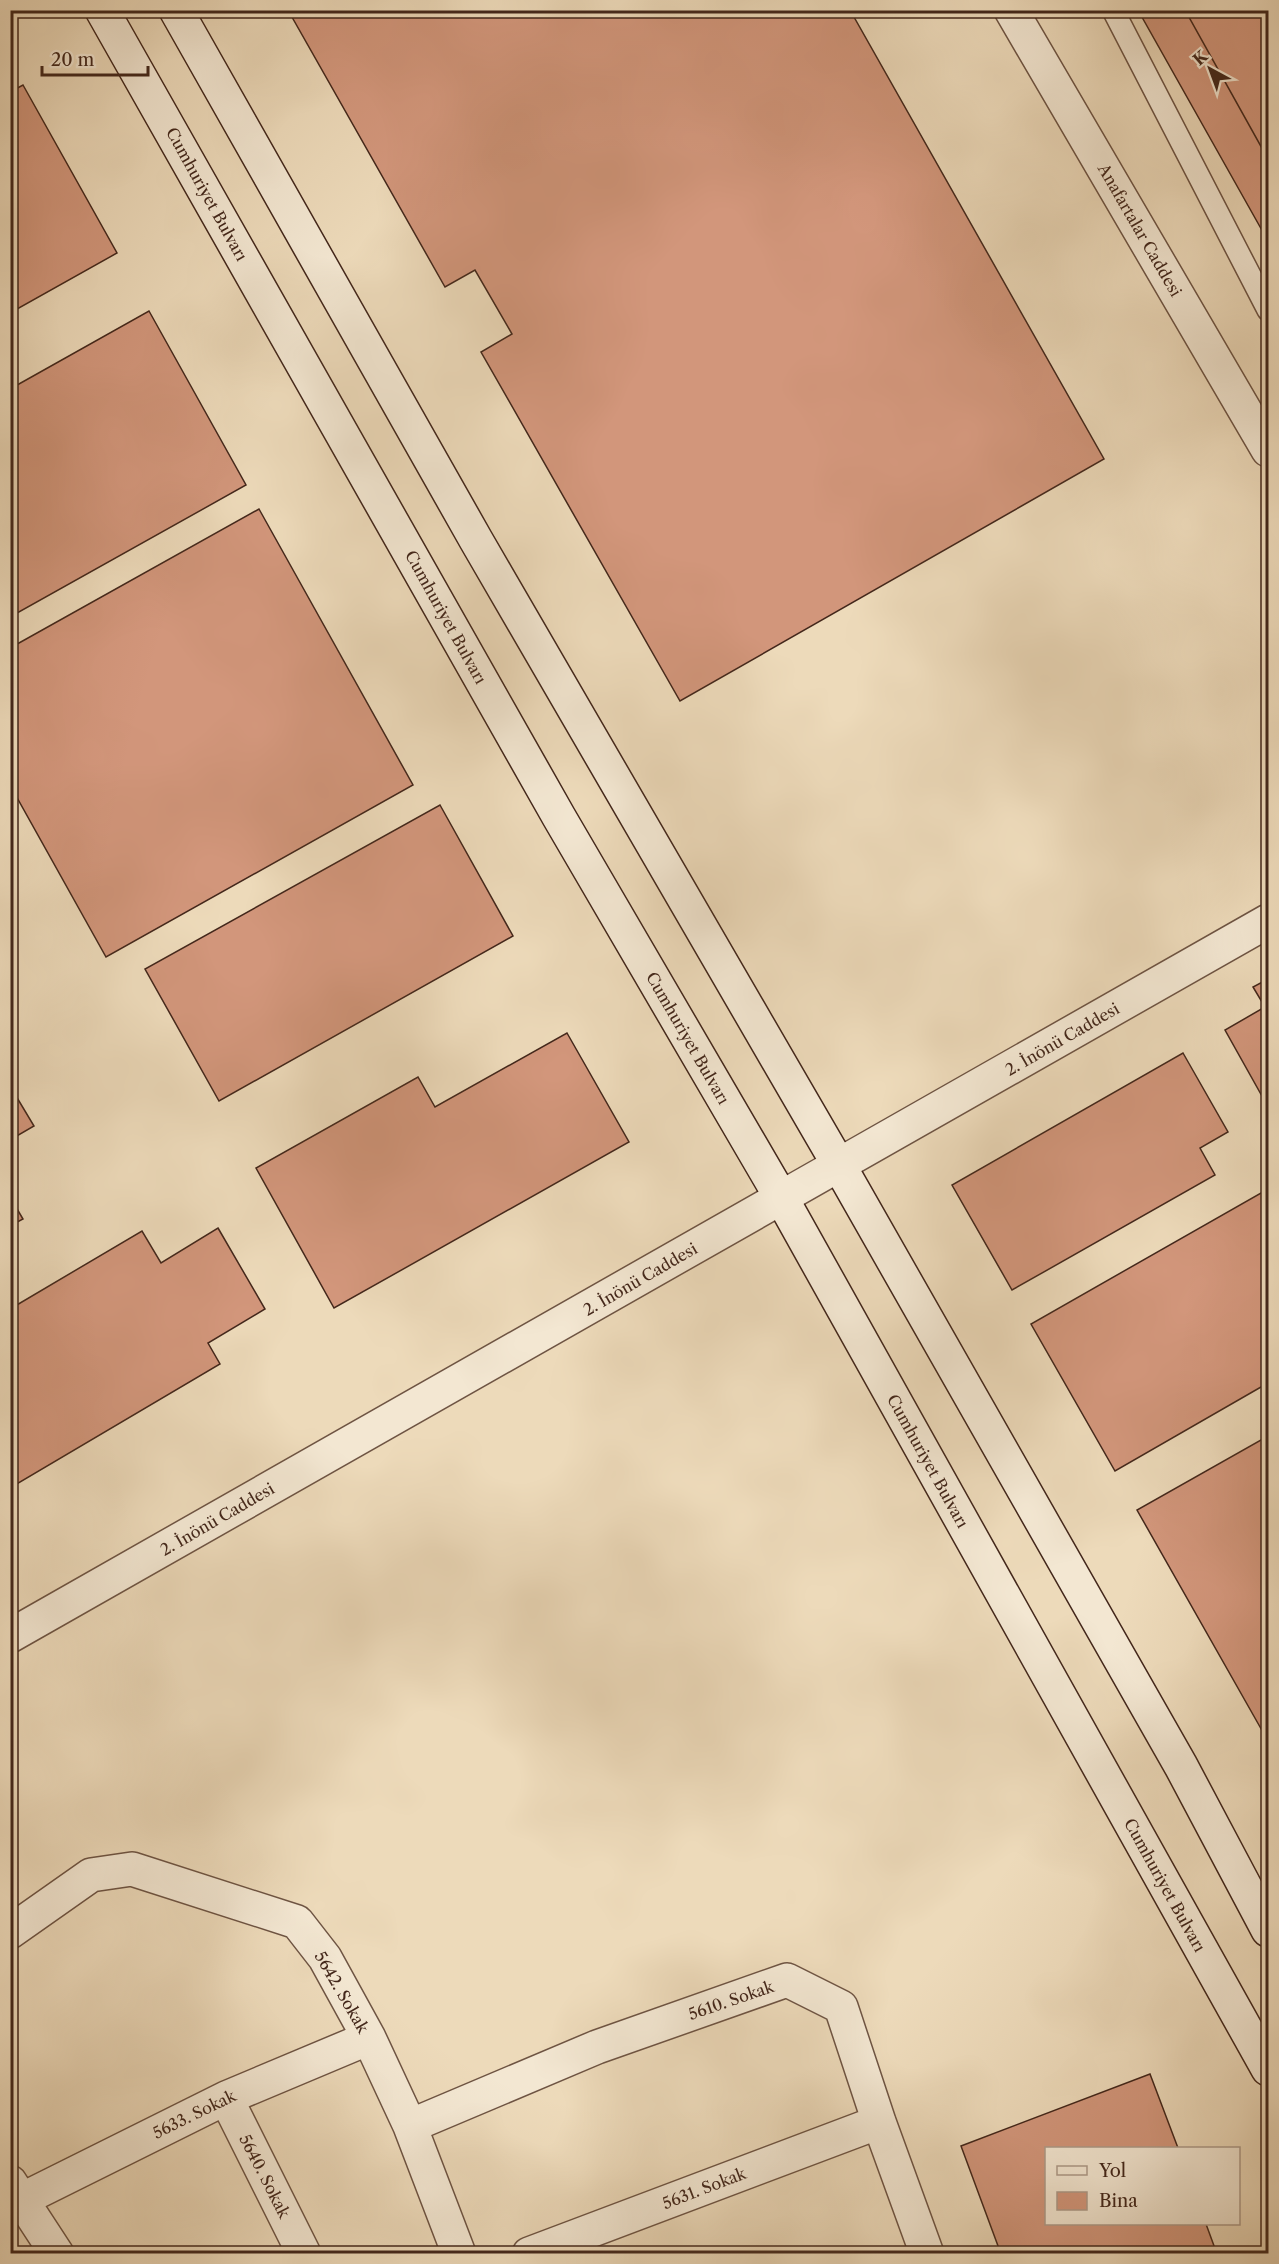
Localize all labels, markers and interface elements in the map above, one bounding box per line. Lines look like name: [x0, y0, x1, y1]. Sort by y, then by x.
scale bar: [42, 39, 148, 77]
north arrow: [1180, 39, 1240, 99]
text: K: [1189, 45, 1212, 69]
text: 20 m: [51, 49, 95, 71]
street label: Cumhuriyet Bulvarı: [162, 124, 252, 264]
street label: Anafartalar Caddesi: [1093, 159, 1186, 300]
street label: Cumhuriyet Bulvarı: [401, 547, 491, 687]
street label: Cumhuriyet Bulvarı: [642, 968, 734, 1108]
street label: 2. İnönü Caddesi: [1001, 998, 1123, 1080]
street label: 2. İnönü Caddesi: [579, 1238, 701, 1320]
street label: Cumhuriyet Bulvarı: [883, 1391, 973, 1531]
street label: 2. İnönü Caddesi: [156, 1478, 278, 1560]
street label: Cumhuriyet Bulvarı: [1120, 1815, 1210, 1955]
street label: 5642. Sokak: [311, 1948, 374, 2037]
street label: 5610. Sokak: [686, 1976, 777, 2024]
street label: 5633. Sokak: [149, 2085, 240, 2143]
street label: 5640. Sokak: [235, 2131, 295, 2222]
legend: [1045, 2147, 1240, 2225]
text: Yol: [1098, 2160, 1126, 2182]
street label: 5631. Sokak: [659, 2163, 749, 2213]
text: Bina: [1099, 2190, 1138, 2212]

